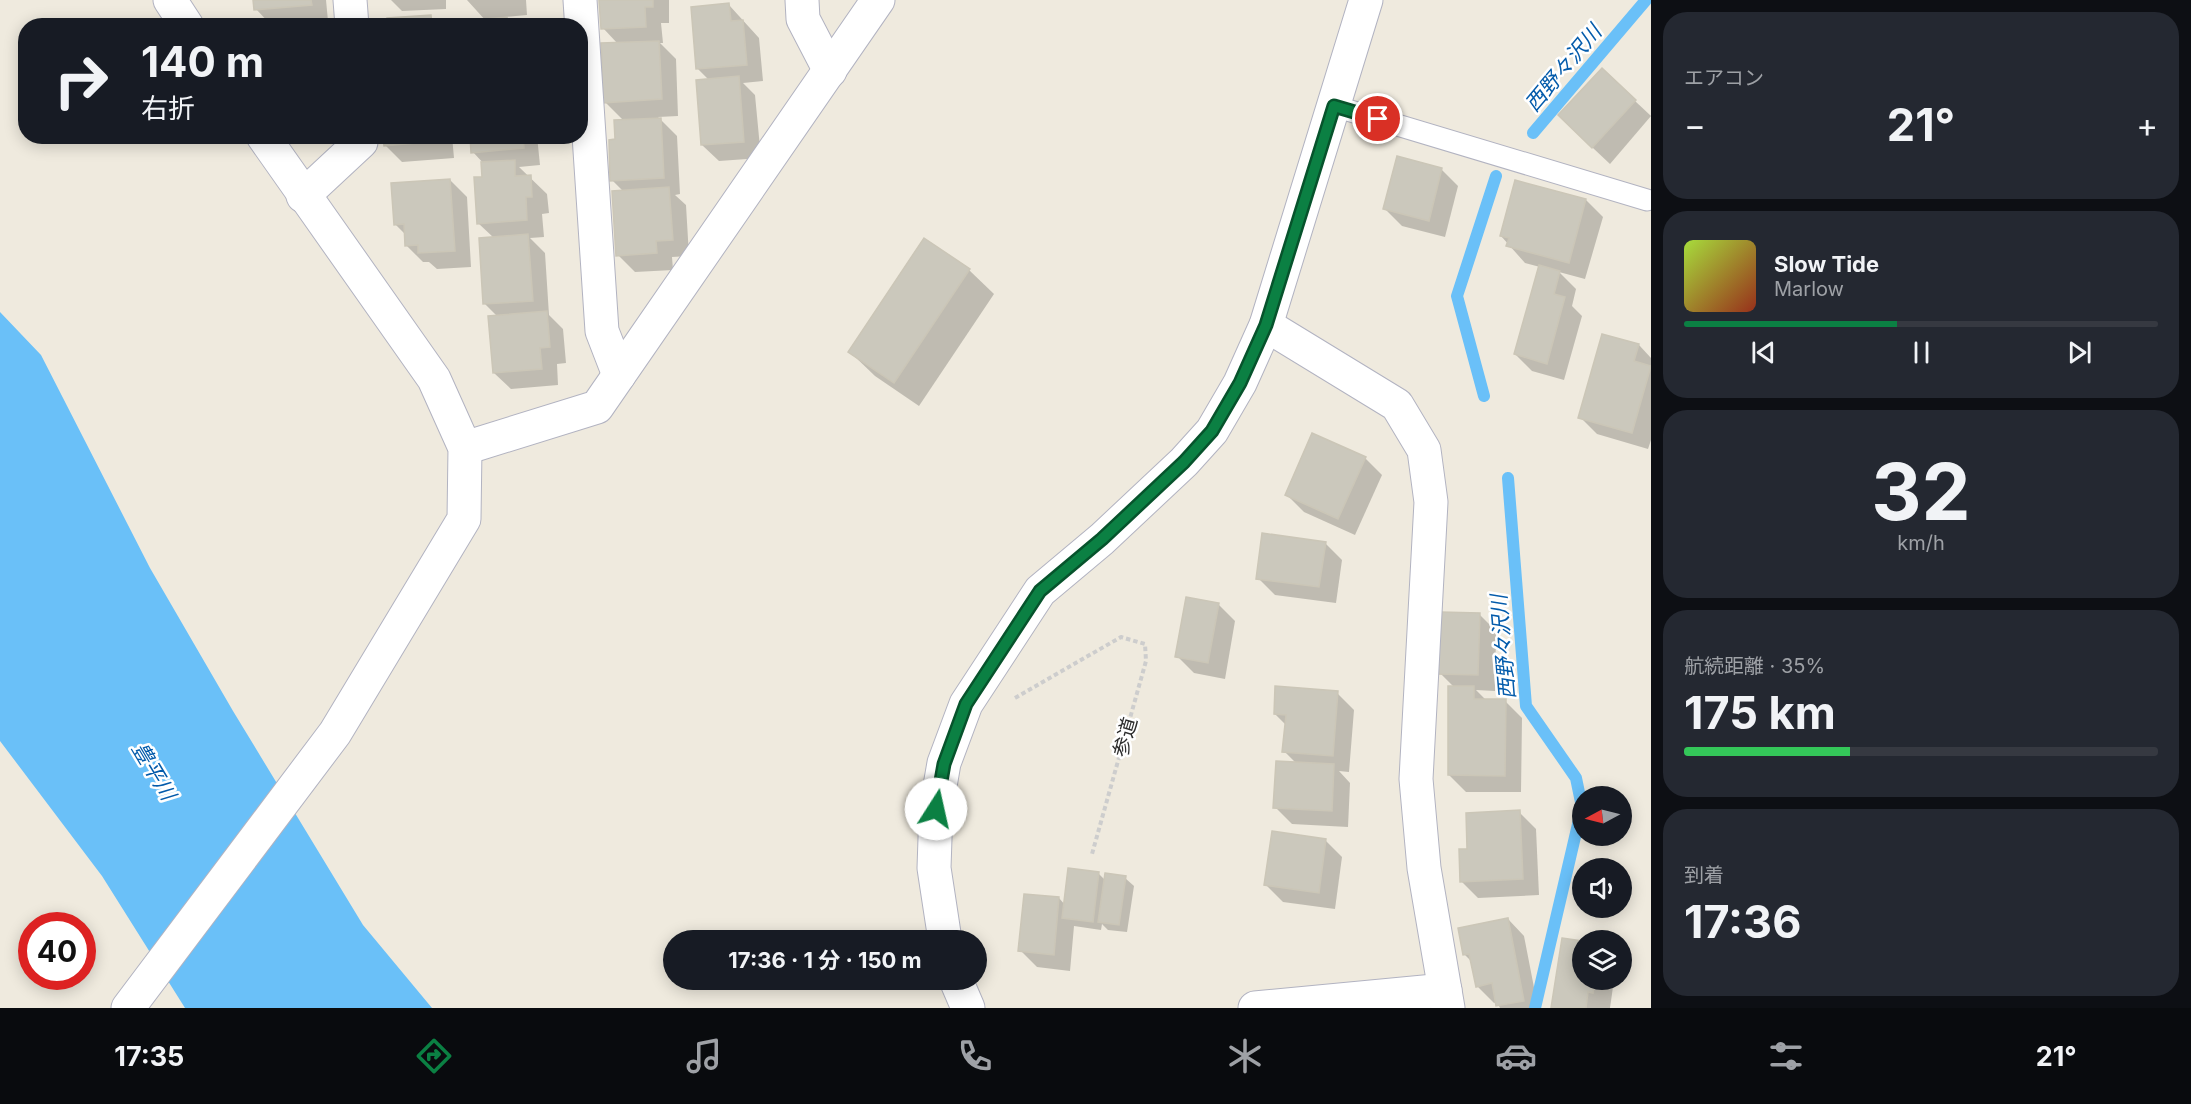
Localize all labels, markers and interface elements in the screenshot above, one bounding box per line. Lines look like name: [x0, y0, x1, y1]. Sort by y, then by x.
water label: 西野々沢川: [1520, 18, 1608, 116]
text: 140 m: [141, 36, 264, 87]
icon: right: [42, 42, 120, 120]
text: エアコン: [1684, 66, 1764, 90]
text: 右折: [141, 92, 195, 125]
pin: [1352, 93, 1403, 144]
text: 21°: [1887, 97, 1955, 152]
icon: arrive: [1361, 102, 1394, 135]
text: −: [1684, 105, 1706, 145]
text: +: [2136, 105, 2158, 145]
text: Slow Tide: [1774, 251, 1879, 277]
text: Marlow: [1774, 277, 1844, 301]
icon: previous: [1747, 336, 1780, 369]
icon: pause: [1905, 336, 1938, 369]
icon: next: [2063, 336, 2096, 369]
text: 32: [1871, 444, 1971, 539]
text: km/h: [1897, 531, 1945, 555]
water label: 西野々沢川: [1486, 592, 1520, 700]
text: 航続距離 · 35%: [1684, 654, 1825, 678]
text: 175 km: [1684, 685, 1836, 740]
street label: 参道: [1108, 714, 1142, 760]
water label: 豊平川: [127, 738, 182, 806]
position arrow: [904, 777, 968, 841]
north arrow: [1572, 786, 1632, 846]
map controls: [1572, 786, 1632, 990]
button: sound: [1572, 858, 1632, 918]
text: 到着: [1684, 863, 1724, 887]
text: 17:36: [1684, 894, 1801, 949]
speed limit sign: 40: [18, 912, 96, 990]
button: layers: [1572, 930, 1632, 990]
text: 17:36 · 1 分 · 150 m: [728, 947, 922, 973]
icon: directions: [413, 1035, 455, 1077]
icon: music: [683, 1035, 725, 1077]
icon: phone: [954, 1035, 996, 1077]
icon: climate: [1224, 1035, 1266, 1077]
icon: car: [1495, 1035, 1537, 1077]
icon: filters: [1765, 1035, 1807, 1077]
text: 17:35: [114, 1040, 184, 1073]
text: 21°: [2036, 1040, 2077, 1073]

